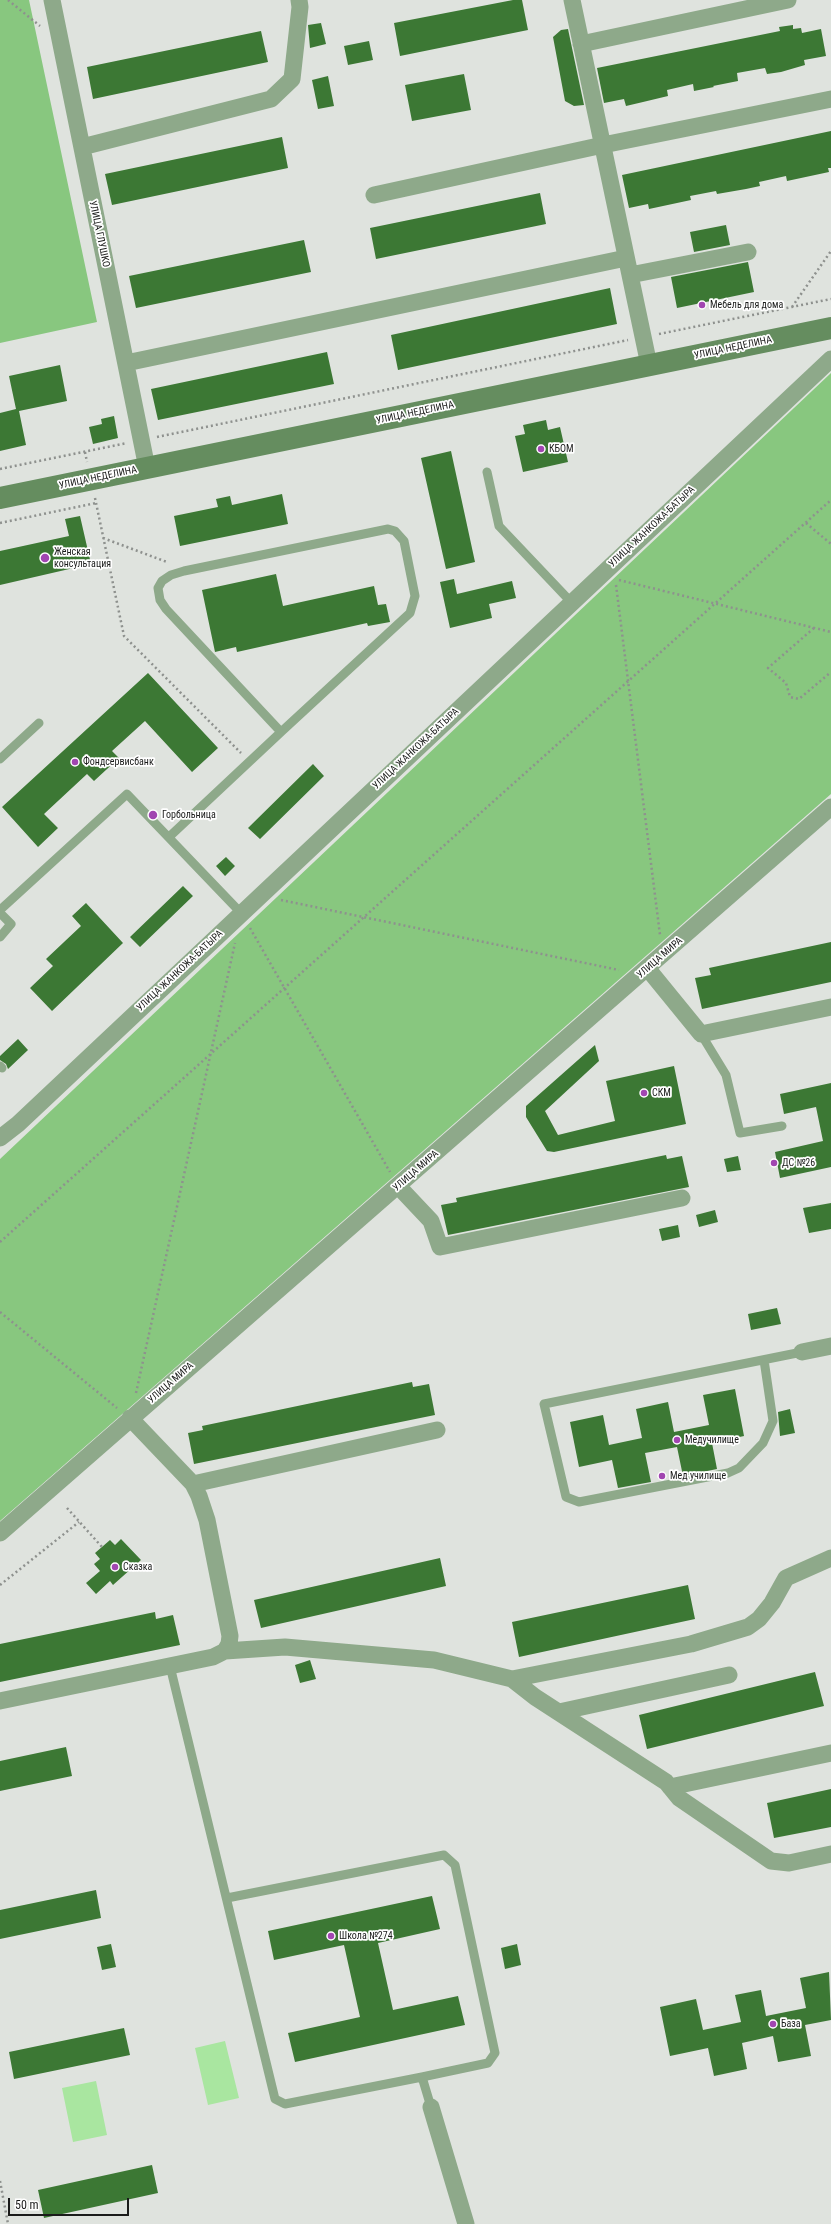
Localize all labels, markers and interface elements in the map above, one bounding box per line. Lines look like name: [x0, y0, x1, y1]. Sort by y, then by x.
street label: УЛИЦА ГЛУШКО: [86, 200, 112, 268]
place label: Мебель для дома: [710, 299, 783, 311]
marker: Мебель для дома: [697, 300, 707, 310]
street label: УЛИЦА НЕДЕЛИНА: [693, 334, 773, 362]
street label: УЛИЦА НЕДЕЛИНА: [375, 399, 455, 427]
place label: КБОМ: [549, 443, 574, 455]
marker: КБОМ: [536, 444, 546, 454]
street label: УЛИЦА НЕДЕЛИНА: [58, 464, 138, 492]
street label: УЛИЦА ЖАНКОЖА-БАТЫРА: [606, 484, 698, 570]
place label: Женская консультация: [54, 546, 111, 570]
marker: Женская консультация: [39, 552, 51, 564]
street label: УЛИЦА ЖАНКОЖА-БАТЫРА: [370, 706, 462, 792]
place label: Фондсервисбанк: [83, 756, 154, 768]
marker: Фондсервисбанк: [70, 757, 80, 767]
marker: Горбольница: [147, 809, 159, 821]
place label: Горбольница: [162, 809, 216, 821]
street label: УЛИЦА ЖАНКОЖА-БАТЫРА: [134, 928, 226, 1014]
street label: УЛИЦА МИРА: [635, 935, 685, 981]
place label: СКМ: [652, 1087, 671, 1099]
marker: СКМ: [639, 1088, 649, 1098]
street label: УЛИЦА МИРА: [391, 1148, 441, 1194]
place label: ДС №26: [782, 1157, 815, 1169]
marker: ДС №26: [769, 1158, 779, 1168]
street label: УЛИЦА МИРА: [146, 1360, 196, 1406]
place label: Медучилище: [685, 1434, 739, 1446]
marker: Медучилище: [672, 1435, 682, 1445]
place label: Мед училище: [670, 1470, 726, 1482]
marker: Мед училище: [657, 1471, 667, 1481]
place label: Сказка: [123, 1561, 152, 1573]
marker: Сказка: [110, 1562, 120, 1572]
place label: Школа №274: [339, 1930, 393, 1942]
marker: Школа №274: [326, 1931, 336, 1941]
place label: База: [781, 2018, 801, 2030]
marker: База: [768, 2019, 778, 2029]
scale bar: [10, 2190, 131, 2216]
text: 50 m: [15, 2198, 39, 2212]

